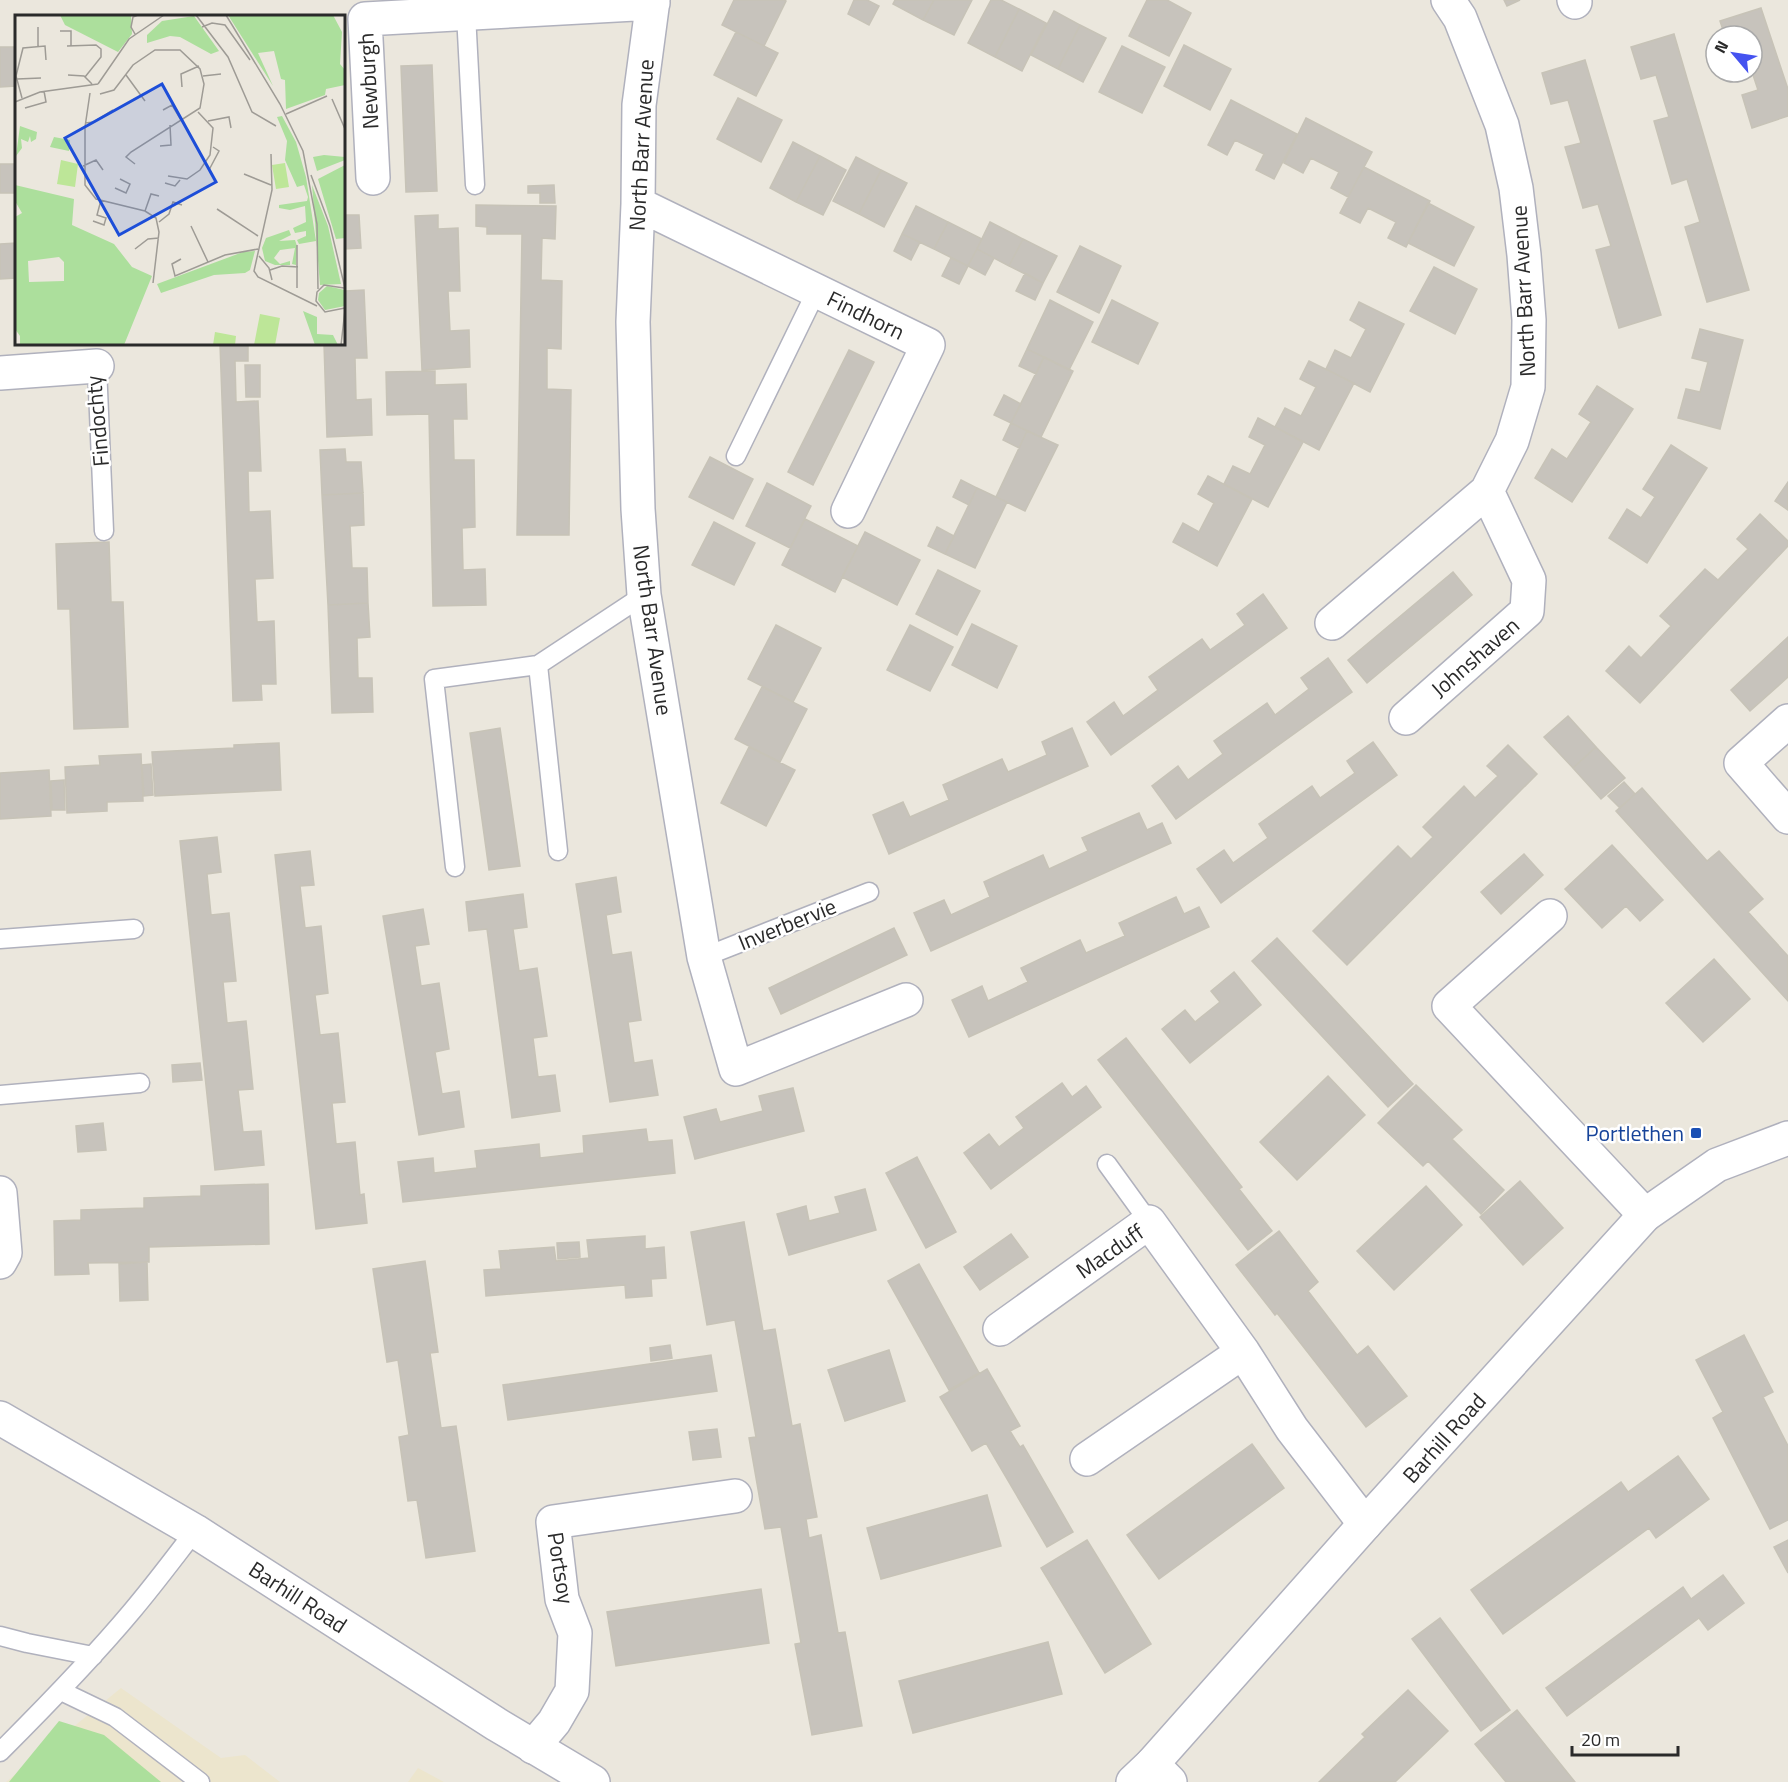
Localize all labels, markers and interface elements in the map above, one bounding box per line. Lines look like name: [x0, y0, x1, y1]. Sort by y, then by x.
inset map: [15, 15, 345, 345]
north arrow: [1704, 24, 1764, 84]
street label: Newburgh: [349, 32, 387, 130]
text: N: [1708, 36, 1734, 57]
street label: North Barr Avenue: [620, 58, 662, 232]
street label: North Barr Avenue: [1502, 204, 1544, 378]
street label: Findhorn: [821, 282, 911, 348]
street label: Findochty: [76, 374, 118, 468]
street label: North Barr Avenue: [624, 543, 682, 717]
street label: Johnshaven: [1423, 609, 1527, 705]
street label: Inverbervie: [733, 889, 841, 959]
place label: Portlethen: [1586, 1116, 1684, 1150]
marker: Portlethen: [1689, 1126, 1703, 1140]
street label: Macduff: [1069, 1215, 1152, 1287]
street label: Barhill Road: [1394, 1385, 1494, 1491]
street label: Portsoy: [539, 1530, 583, 1607]
street label: Barhill Road: [242, 1552, 354, 1642]
scale bar: [1572, 1719, 1678, 1757]
text: 20 m: [1581, 1726, 1620, 1753]

